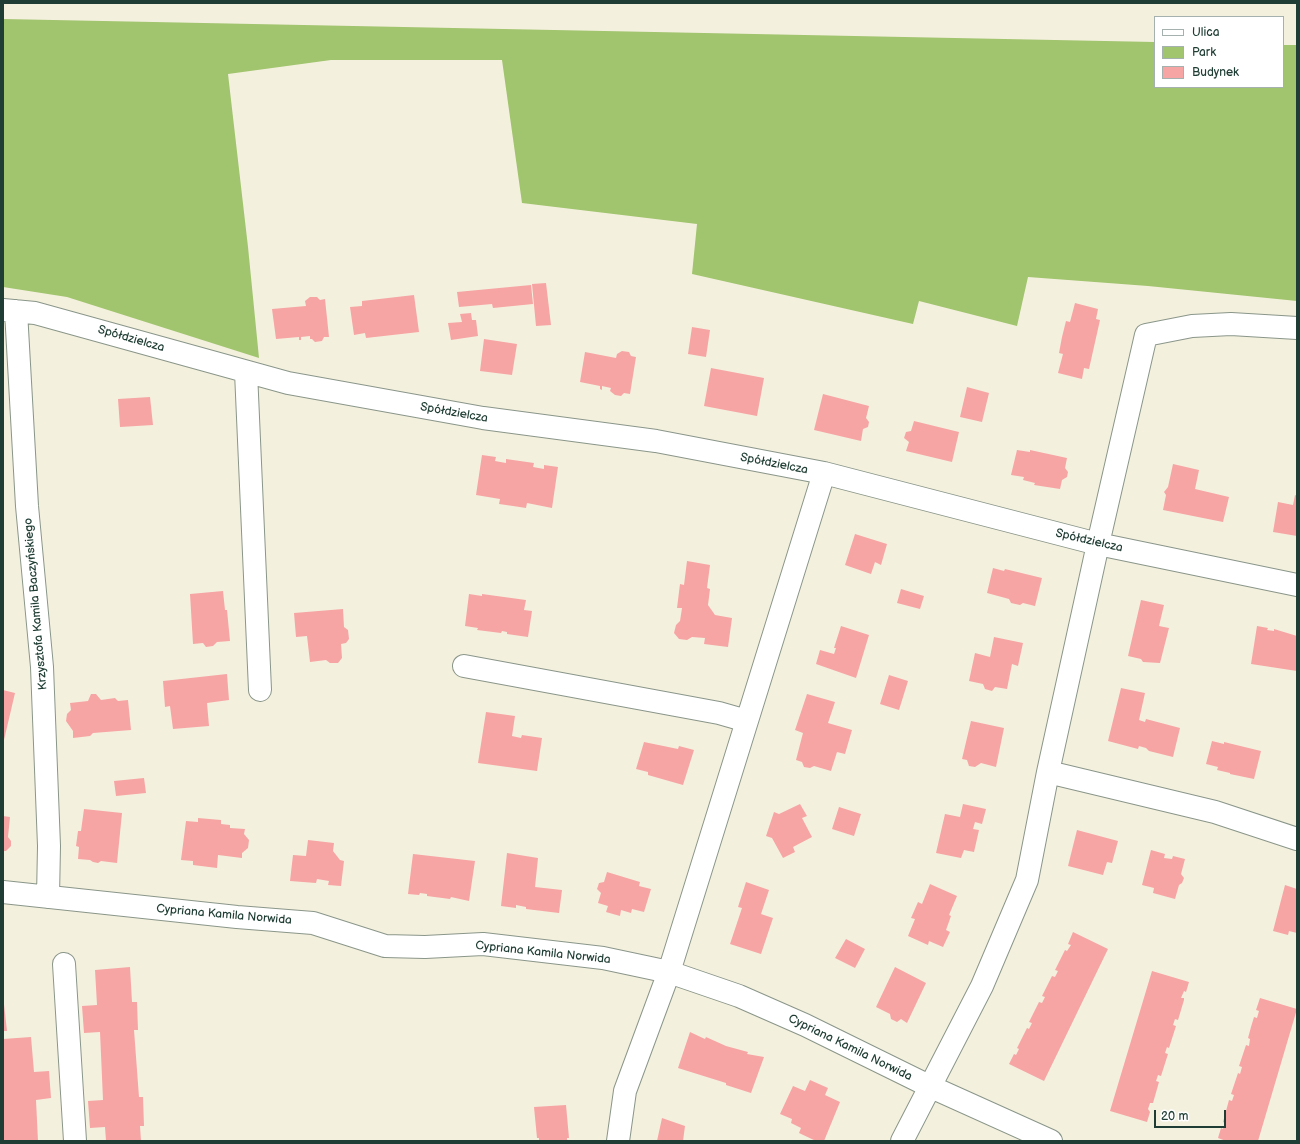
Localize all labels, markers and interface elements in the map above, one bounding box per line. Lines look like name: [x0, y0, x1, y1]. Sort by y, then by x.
legend: [1154, 16, 1284, 88]
text: Ulica: [1192, 25, 1219, 40]
text: Park: [1192, 45, 1216, 60]
text: Budynek: [1192, 65, 1239, 80]
street label: Spółdzielcza: [96, 323, 166, 355]
street label: Spółdzielcza: [419, 400, 489, 426]
street label: Spółdzielcza: [739, 450, 809, 478]
street label: Krzysztofa Kamila Baczyńskiego: [21, 517, 51, 691]
street label: Spółdzielcza: [1054, 526, 1124, 556]
street label: Cypriana Kamila Norwida: [156, 902, 292, 928]
street label: Cypriana Kamila Norwida: [475, 939, 611, 967]
street label: Cypriana Kamila Norwida: [786, 1012, 914, 1084]
scale bar: [1156, 1102, 1228, 1128]
text: 20 m: [1161, 1109, 1188, 1124]

